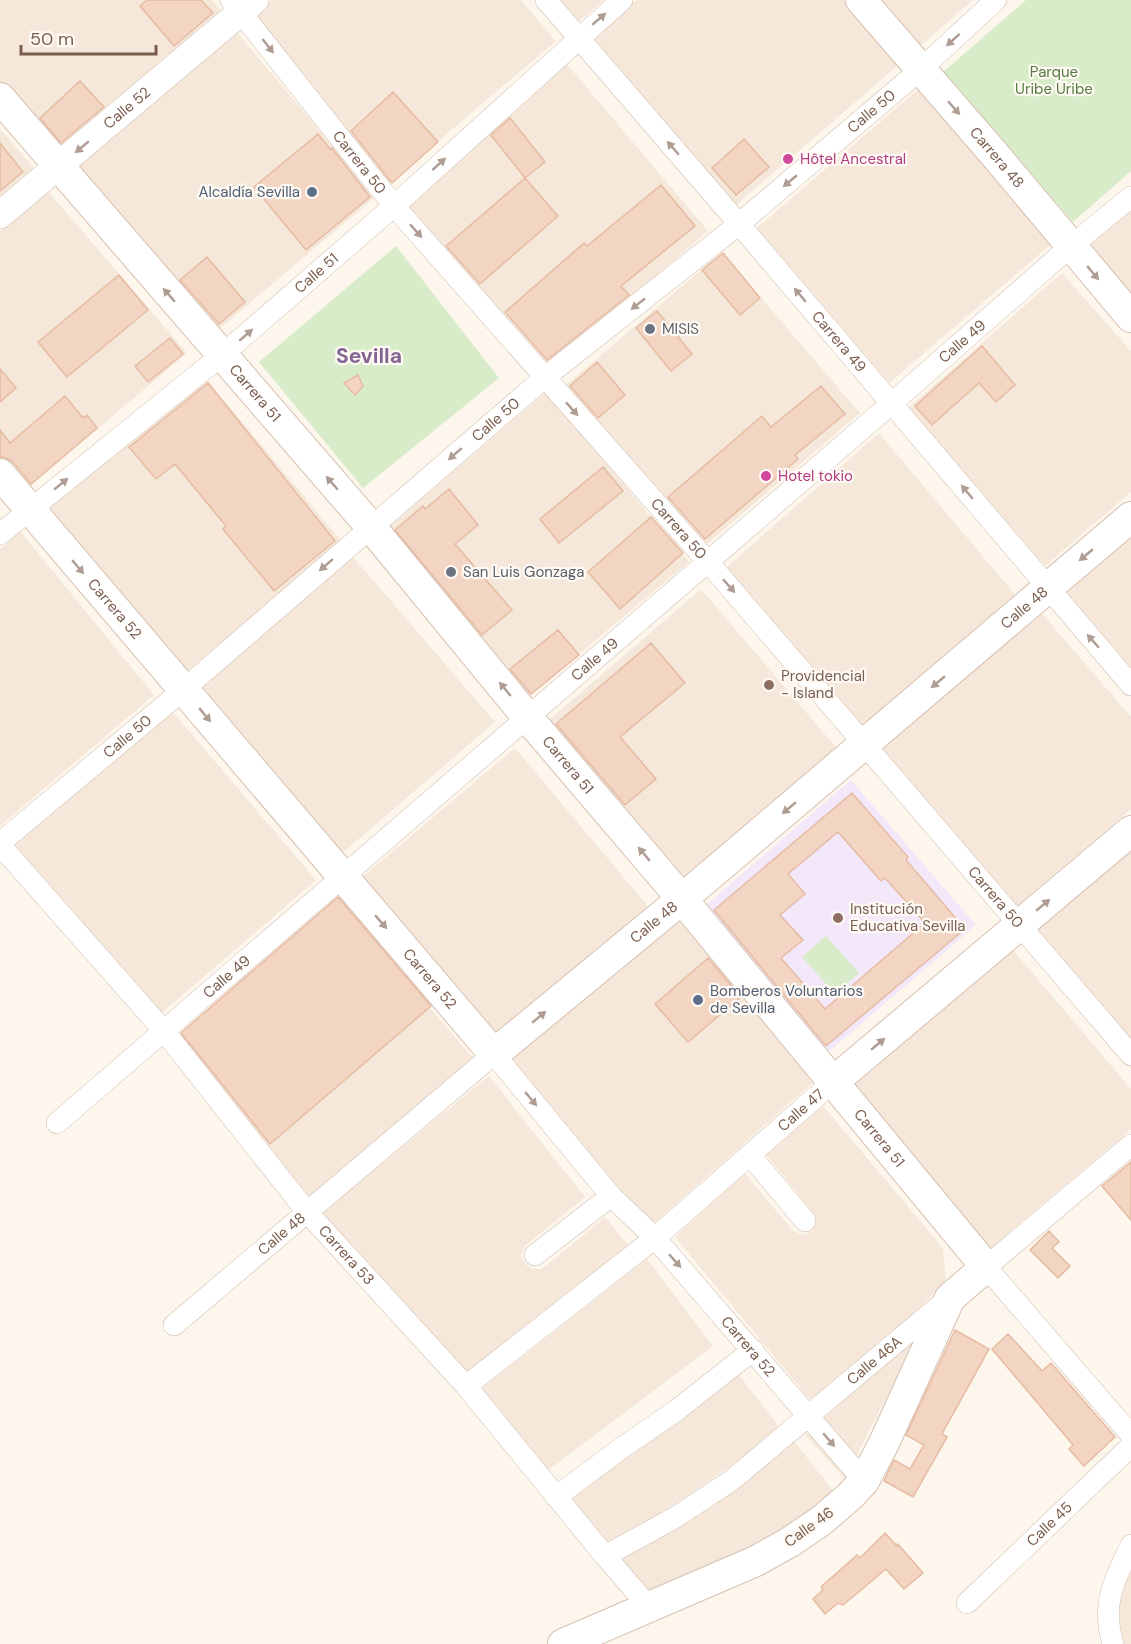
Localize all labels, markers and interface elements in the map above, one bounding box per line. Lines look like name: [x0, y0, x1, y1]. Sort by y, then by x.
one-way arrow: [591, 13, 606, 26]
scale bar: [21, 18, 156, 56]
text: 50 m: [30, 27, 74, 51]
one-way arrow: [946, 32, 960, 46]
one-way arrow: [261, 38, 273, 53]
park label: Parque Uribe Uribe: [1015, 62, 1093, 99]
street label: Calle 52: [99, 82, 155, 134]
street label: Calle 50: [843, 85, 900, 138]
one-way arrow: [947, 100, 960, 115]
street label: Carrera 48: [965, 123, 1029, 192]
street label: Carrera 50: [328, 127, 391, 198]
one-way arrow: [74, 140, 90, 153]
one-way arrow: [666, 140, 680, 155]
place label: Hôtel Ancestral: [800, 149, 906, 169]
marker: Hôtel Ancestral: [781, 152, 795, 166]
one-way arrow: [431, 158, 446, 171]
one-way arrow: [782, 174, 798, 187]
place label: Alcaldía Sevilla: [198, 182, 300, 202]
marker: Alcaldía Sevilla: [305, 185, 319, 199]
one-way arrow: [409, 223, 422, 239]
street label: Calle 51: [290, 249, 343, 298]
one-way arrow: [1087, 265, 1100, 281]
one-way arrow: [163, 287, 176, 303]
one-way arrow: [794, 288, 807, 303]
one-way arrow: [631, 297, 646, 309]
street label: Carrera 49: [807, 307, 871, 376]
street label: Calle 49: [934, 315, 990, 368]
place label: MISIS: [662, 319, 699, 339]
marker: MISIS: [643, 322, 657, 336]
one-way arrow: [238, 328, 253, 342]
district label: Sevilla: [336, 342, 402, 370]
street label: Carrera 51: [225, 360, 286, 426]
street label: Calle 50: [467, 393, 524, 446]
one-way arrow: [565, 401, 578, 416]
one-way arrow: [448, 447, 463, 461]
place label: Hotel tokio: [778, 466, 853, 486]
marker: Hotel tokio: [759, 469, 773, 483]
one-way arrow: [326, 476, 339, 491]
one-way arrow: [53, 477, 69, 490]
one-way arrow: [961, 485, 974, 500]
street label: Carrera 50: [646, 494, 711, 564]
one-way arrow: [1079, 548, 1094, 561]
one-way arrow: [319, 558, 334, 572]
one-way arrow: [72, 559, 85, 575]
place label: San Luis Gonzaga: [463, 562, 585, 582]
marker: San Luis Gonzaga: [444, 565, 458, 579]
street label: Carrera 52: [83, 574, 146, 643]
one-way arrow: [722, 578, 735, 593]
street label: Calle 48: [996, 582, 1052, 634]
street label: Calle 49: [567, 633, 623, 685]
one-way arrow: [1087, 634, 1100, 649]
place label: Providencial - Island: [781, 666, 865, 703]
one-way arrow: [930, 675, 946, 688]
marker: Providencial - Island: [762, 678, 776, 692]
one-way arrow: [499, 682, 511, 697]
one-way arrow: [198, 707, 211, 722]
street label: Calle 50: [99, 710, 156, 763]
street label: Carrera 51: [538, 732, 598, 798]
one-way arrow: [782, 801, 797, 814]
one-way arrow: [638, 846, 651, 862]
street label: Carrera 50: [963, 862, 1028, 932]
street label: Calle 48: [626, 897, 682, 948]
place label: Institución Educativa Sevilla: [850, 899, 965, 936]
one-way arrow: [1035, 899, 1050, 912]
marker: Institución Educativa Sevilla: [831, 911, 845, 925]
one-way arrow: [374, 914, 387, 930]
street label: Carrera 52: [398, 944, 461, 1013]
street label: Calle 49: [199, 951, 255, 1003]
place label: Bomberos Voluntarios de Sevilla: [710, 981, 863, 1018]
marker: Bomberos Voluntarios de Sevilla: [691, 993, 705, 1007]
one-way arrow: [531, 1011, 546, 1024]
one-way arrow: [870, 1038, 885, 1051]
street label: Calle 47: [773, 1084, 828, 1136]
one-way arrow: [524, 1091, 537, 1106]
street label: Carrera 51: [849, 1105, 909, 1171]
street label: Calle 48: [254, 1208, 310, 1260]
street label: Carrera 53: [314, 1221, 379, 1289]
one-way arrow: [668, 1253, 682, 1268]
street label: Carrera 52: [717, 1312, 780, 1381]
street label: Calle 46A: [843, 1332, 906, 1389]
one-way arrow: [822, 1432, 835, 1447]
street label: Calle 45: [1022, 1497, 1077, 1551]
street label: Calle 46: [780, 1502, 838, 1552]

